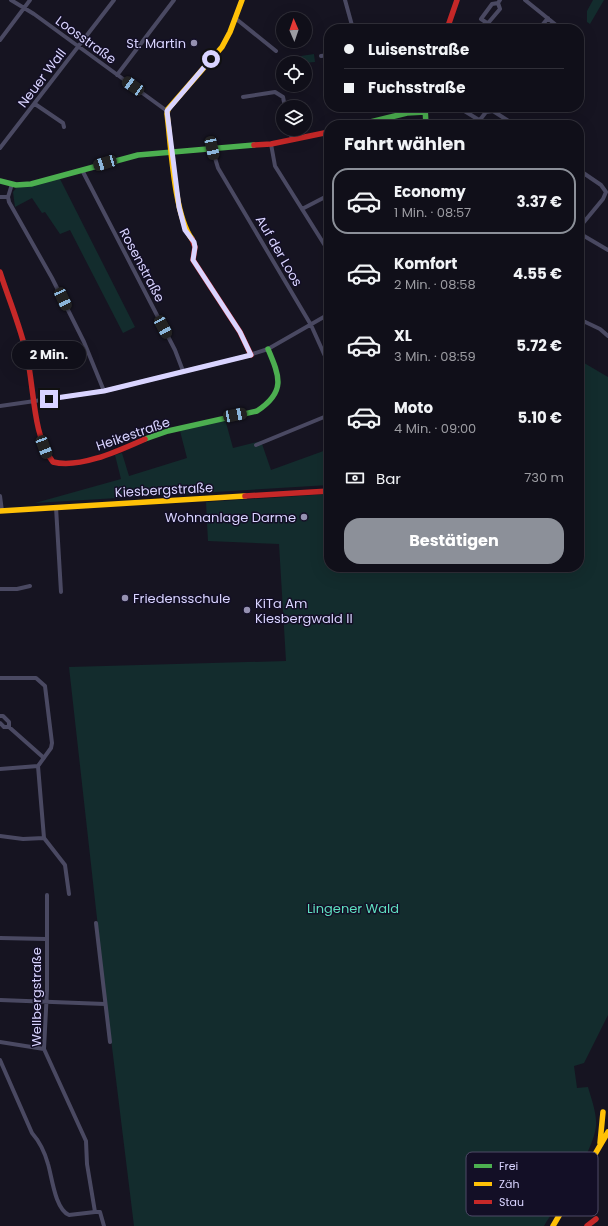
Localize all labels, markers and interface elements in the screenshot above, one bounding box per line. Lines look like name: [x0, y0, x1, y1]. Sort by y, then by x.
street label: Loosstraße: [52, 11, 120, 69]
north arrow: [276, 12, 312, 48]
map controls: [276, 12, 312, 136]
place label: St. Martin: [126, 34, 186, 53]
marker: St. Martin: [189, 38, 199, 48]
text: Luisenstraße: [368, 39, 469, 60]
street label: Neuer Wall: [13, 44, 71, 112]
route start: [202, 50, 220, 68]
button: locate: [276, 56, 312, 92]
car: [120, 74, 146, 98]
text: Fuchsstraße: [368, 77, 466, 98]
button: layers: [276, 100, 312, 136]
text: Fahrt wählen: [344, 131, 466, 156]
car: [204, 135, 220, 161]
car: [92, 154, 118, 172]
text: Economy: [394, 181, 466, 202]
icon: car: [346, 183, 382, 219]
text: 3.37 €: [516, 191, 562, 212]
text: 1 Min. · 08:57: [394, 203, 471, 222]
street label: Auf der Loos: [251, 212, 307, 290]
street label: Rosenstraße: [114, 225, 170, 305]
text: Komfort: [394, 253, 457, 274]
icon: car: [346, 255, 382, 291]
text: 4.55 €: [513, 263, 562, 284]
text: 2 Min. · 08:58: [394, 275, 476, 294]
car: [52, 286, 74, 312]
car: [152, 314, 174, 340]
text: XL: [394, 325, 412, 346]
icon: car: [346, 327, 382, 363]
text: 5.72 €: [516, 335, 562, 356]
callout: 2 Min.: [12, 341, 86, 369]
text: 2 Min.: [30, 345, 68, 364]
text: 3 Min. · 08:59: [394, 347, 476, 366]
route end: [40, 390, 58, 408]
text: Moto: [394, 397, 433, 418]
icon: car: [346, 399, 382, 435]
car: [222, 407, 248, 423]
text: 5.10 €: [517, 407, 562, 428]
street label: Heikestraße: [93, 412, 173, 456]
text: 4 Min. · 09:00: [394, 419, 476, 438]
car: [34, 434, 54, 460]
icon: cash: [344, 467, 366, 489]
text: Bar: [376, 468, 401, 489]
text: 730 m: [524, 468, 564, 487]
street label: Kiesbergstraße: [114, 478, 214, 502]
place label: Wohnanlage Darme: [165, 508, 296, 527]
marker: Wohnanlage Darme: [299, 512, 309, 522]
button: Bestätigen: [344, 518, 564, 564]
place label: Friedensschule: [133, 589, 230, 608]
marker: Friedensschule: [120, 593, 130, 603]
place label: KiTa Am Kiesbergwald II: [255, 594, 353, 628]
marker: KiTa Am Kiesbergwald II: [242, 605, 252, 615]
park label: Lingener Wald: [307, 899, 399, 918]
street label: Wellbergstraße: [27, 947, 46, 1047]
legend: [466, 1152, 598, 1216]
text: Frei: [499, 1158, 518, 1174]
text: Zäh: [499, 1176, 519, 1192]
text: Stau: [499, 1194, 524, 1210]

